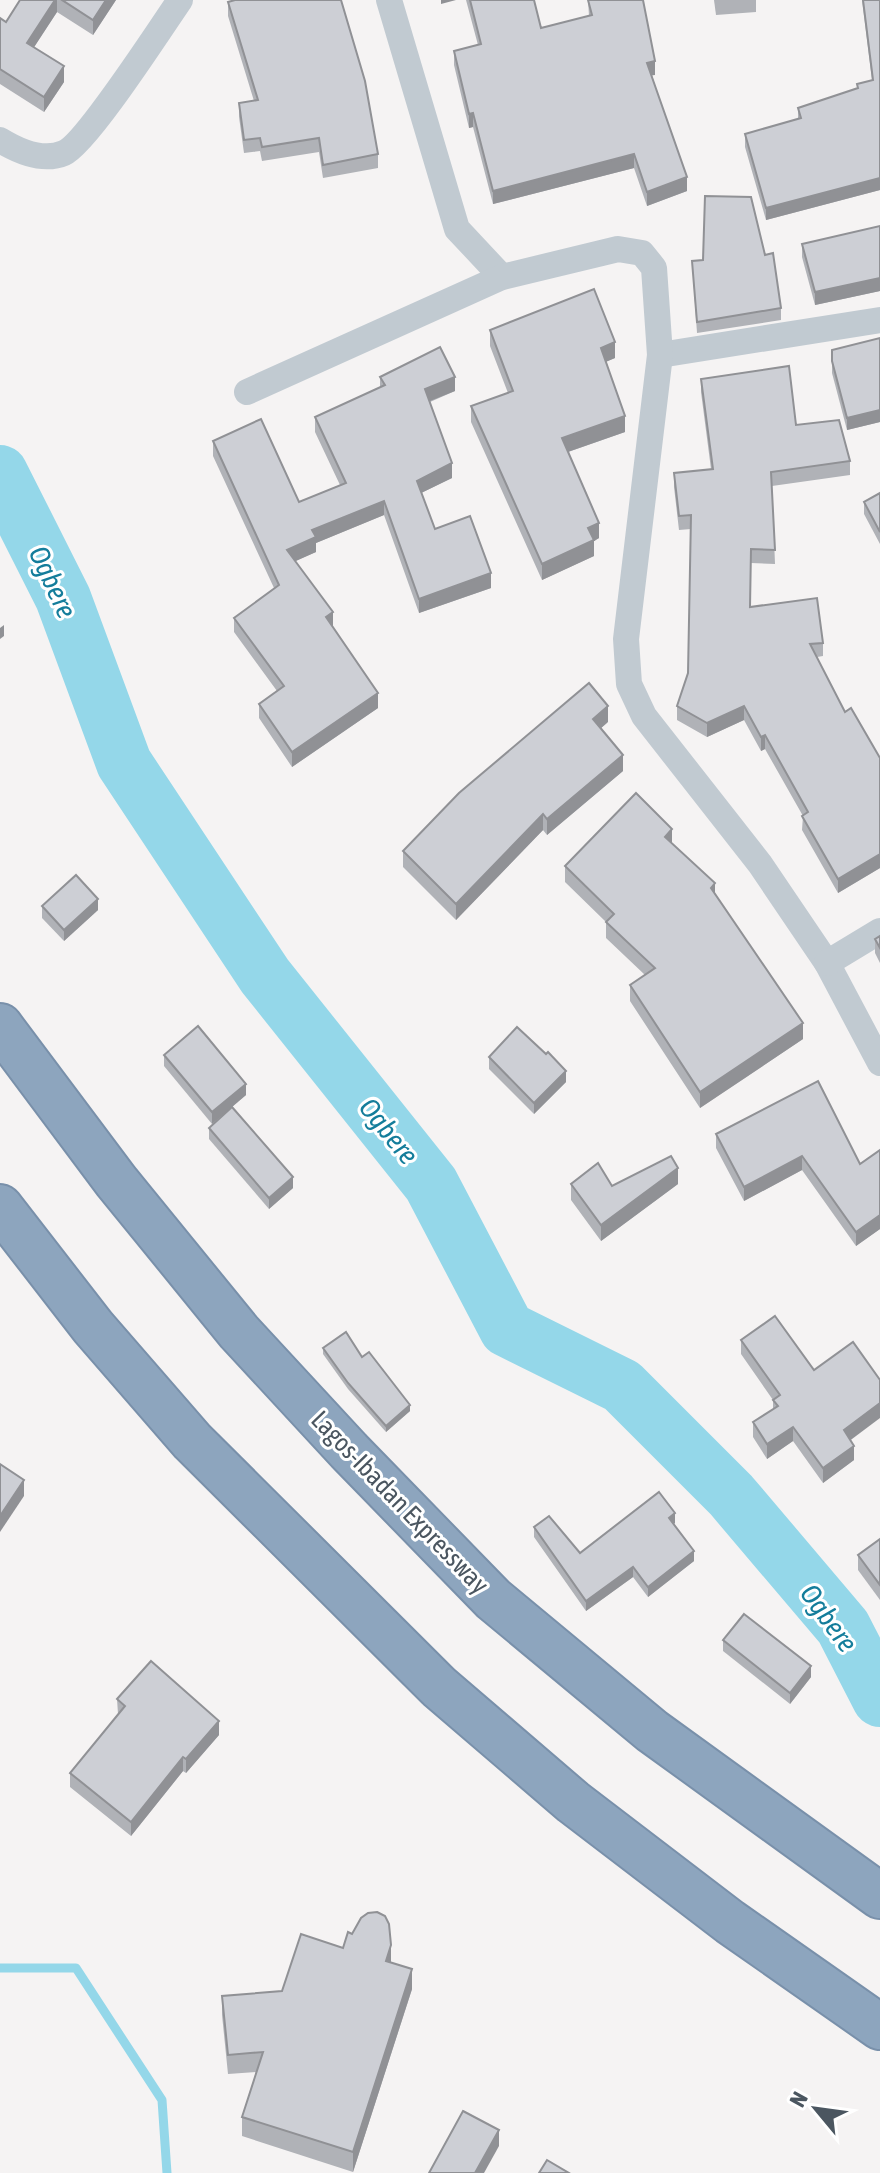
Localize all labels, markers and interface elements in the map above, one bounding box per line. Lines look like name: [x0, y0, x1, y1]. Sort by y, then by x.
water label: Ogbere: [23, 541, 83, 623]
water label: Ogbere: [353, 1092, 425, 1170]
street label: Lagos-Ibadan Expressway: [305, 1404, 495, 1600]
water label: Ogbere: [794, 1578, 864, 1658]
north arrow: [776, 2069, 856, 2149]
text: N: [784, 2087, 813, 2111]

